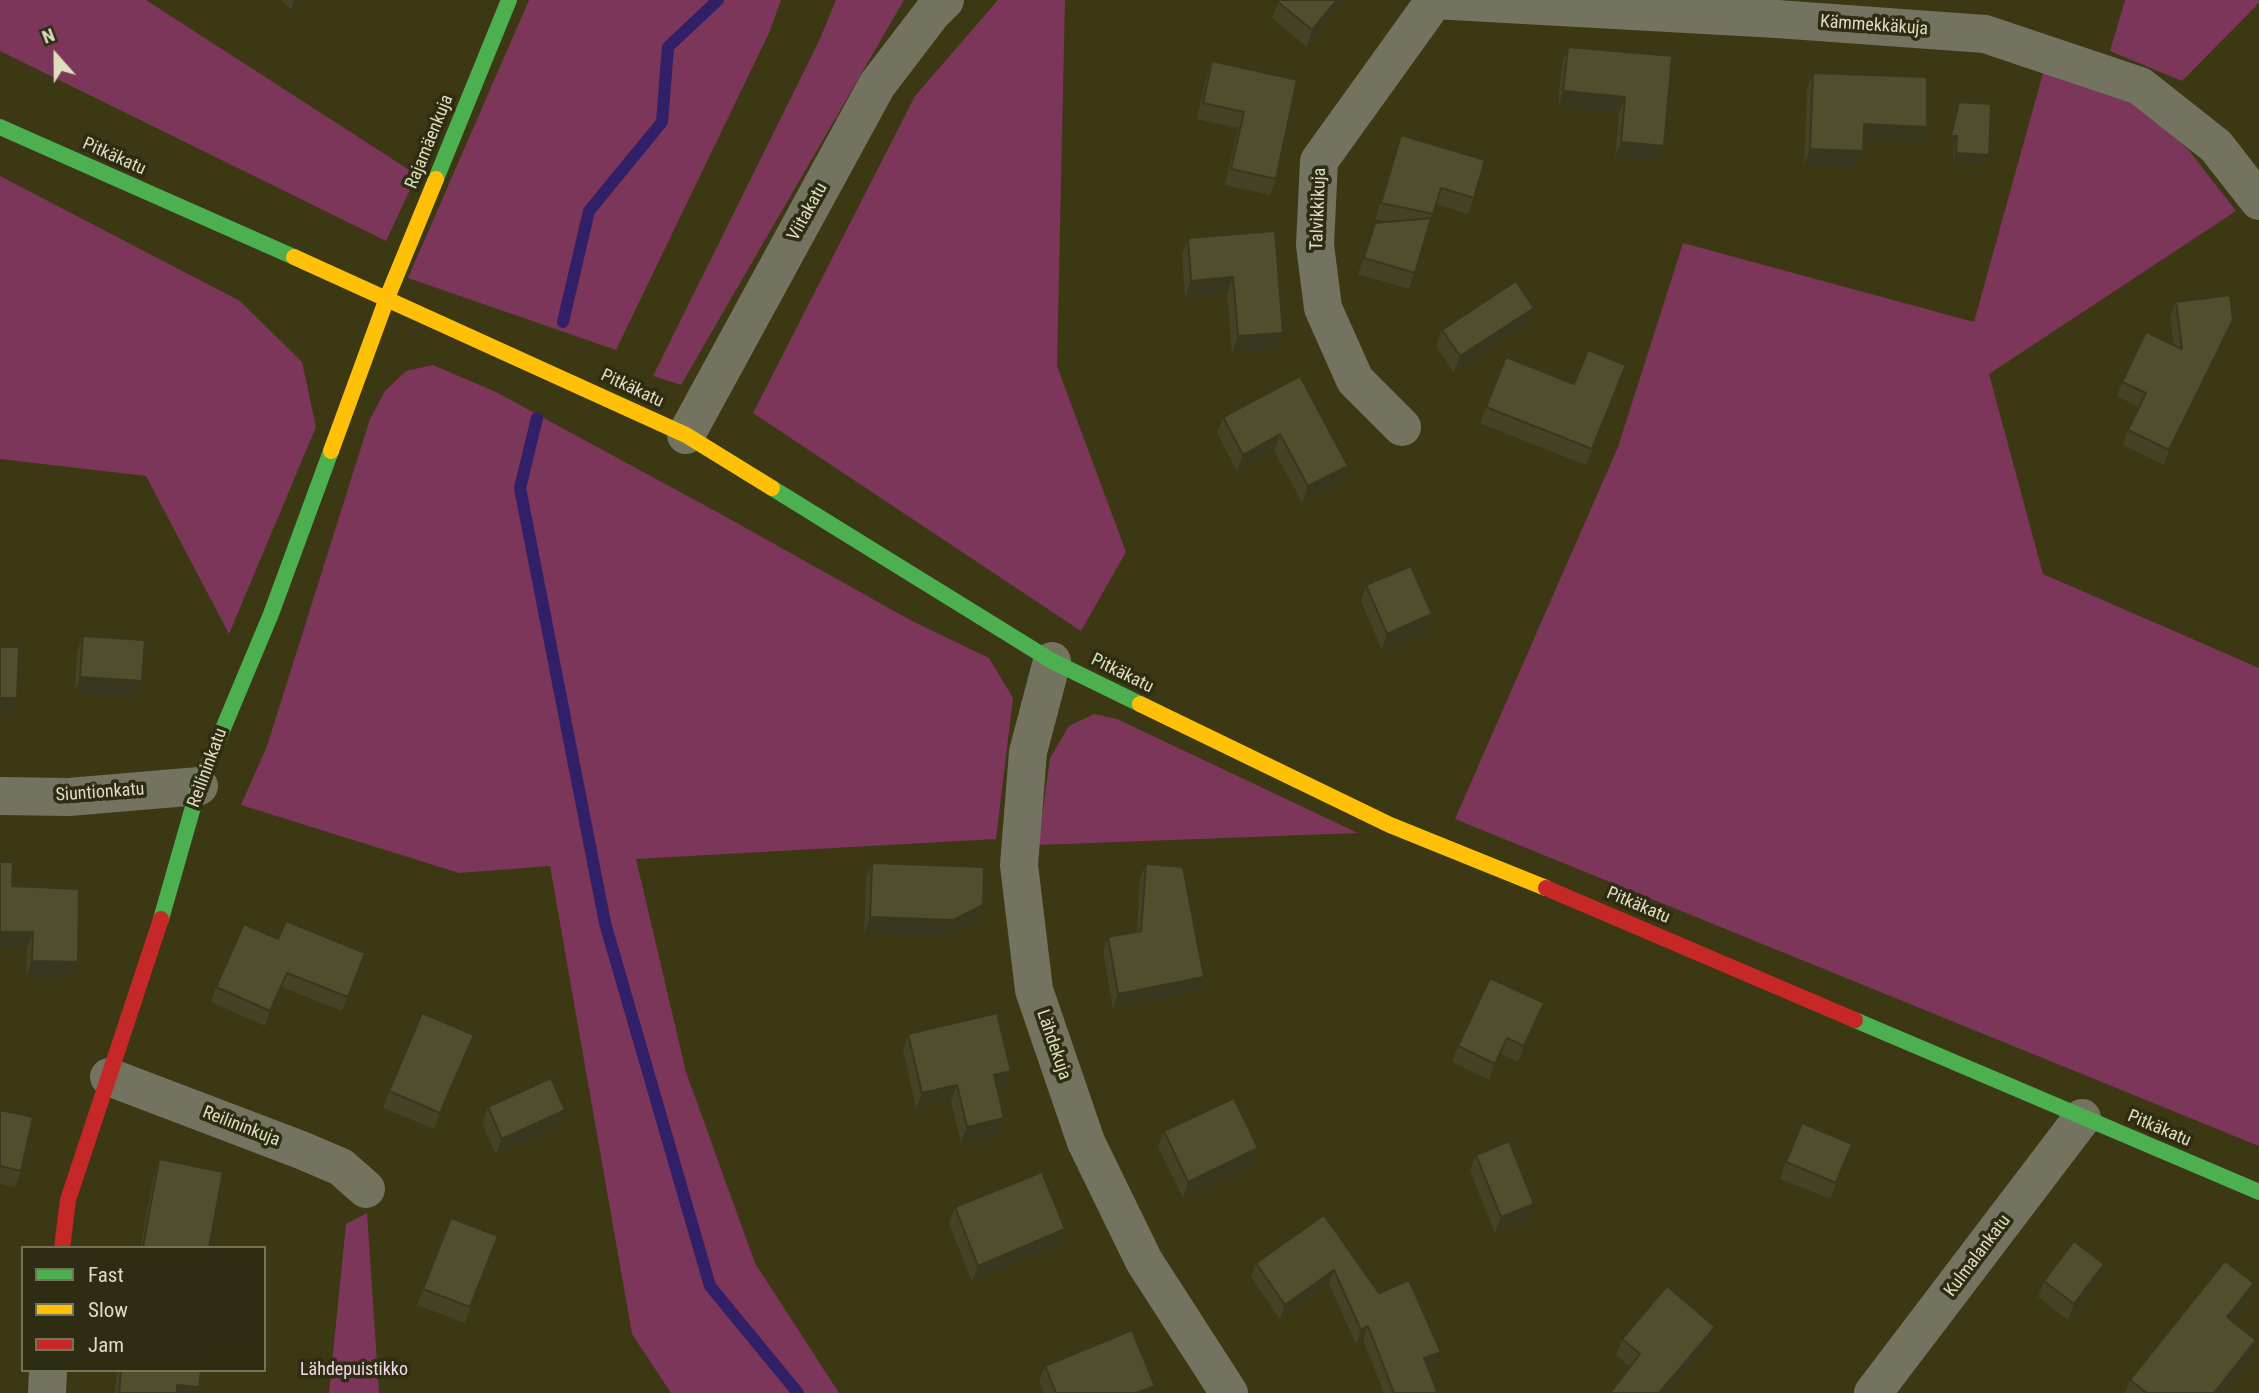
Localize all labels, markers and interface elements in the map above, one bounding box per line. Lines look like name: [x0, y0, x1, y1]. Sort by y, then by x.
street label: Kämmekkäkuja: [1819, 11, 1929, 41]
north arrow: [21, 21, 91, 91]
text: N: [39, 23, 58, 49]
street label: Rajamäenkuja: [401, 92, 459, 192]
street label: Pitkäkatu: [79, 134, 149, 180]
street label: Talvikkikuja: [1307, 167, 1331, 251]
street label: Viitakatu: [783, 179, 833, 245]
street label: Pitkäkatu: [597, 365, 667, 413]
street label: Pitkäkatu: [1087, 650, 1157, 698]
street label: Reilininkatu: [184, 725, 232, 811]
street label: Siuntionkatu: [55, 779, 145, 807]
street label: Pitkäkatu: [1603, 883, 1673, 929]
street label: Lähdekuja: [1031, 1007, 1075, 1083]
street label: Reilininkuja: [199, 1102, 283, 1152]
street label: Pitkäkatu: [2124, 1106, 2194, 1152]
street label: Kulmalankatu: [1940, 1211, 2016, 1301]
legend: [21, 1246, 266, 1372]
text: Fast: [88, 1263, 124, 1287]
text: Slow: [88, 1298, 128, 1322]
text: Jam: [88, 1333, 124, 1357]
park label: Lähdepuistikko: [300, 1359, 408, 1381]

